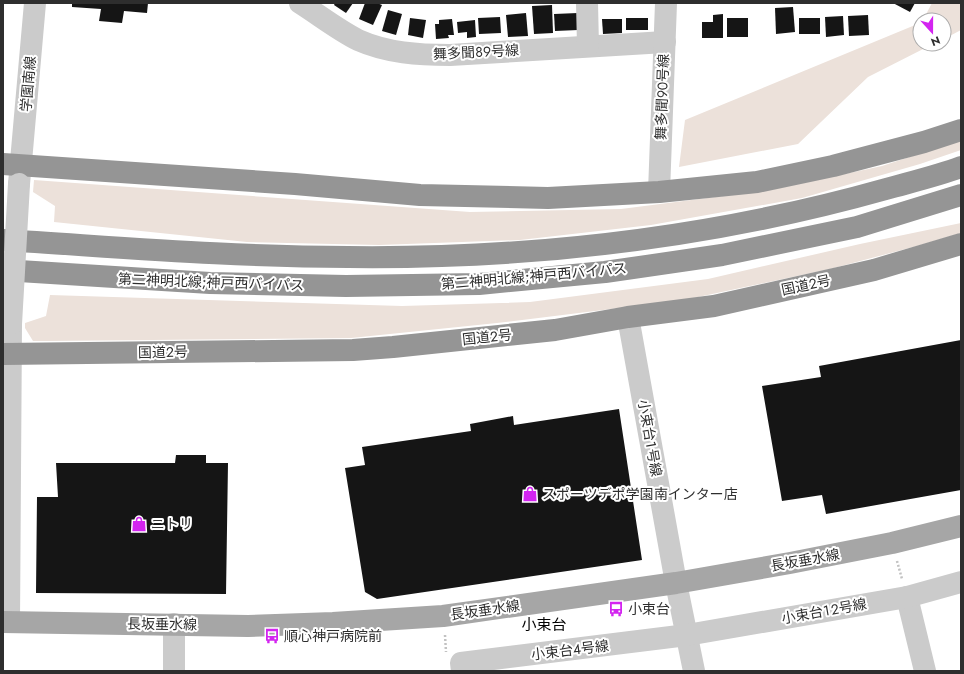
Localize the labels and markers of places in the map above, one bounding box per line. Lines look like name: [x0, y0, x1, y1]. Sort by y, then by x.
place label: スポーツデポ学園南インター店: [542, 484, 738, 504]
shop icon: スポーツデポ学園南インター店: [521, 485, 539, 503]
place label: ニトリ: [151, 514, 193, 534]
shop icon: ニトリ: [130, 515, 148, 533]
place label: 小束台: [628, 599, 670, 619]
bus stop icon: 小束台: [607, 600, 625, 618]
place label: 順心神戸病院前: [284, 626, 382, 646]
bus stop icon: 順心神戸病院前: [263, 627, 281, 645]

